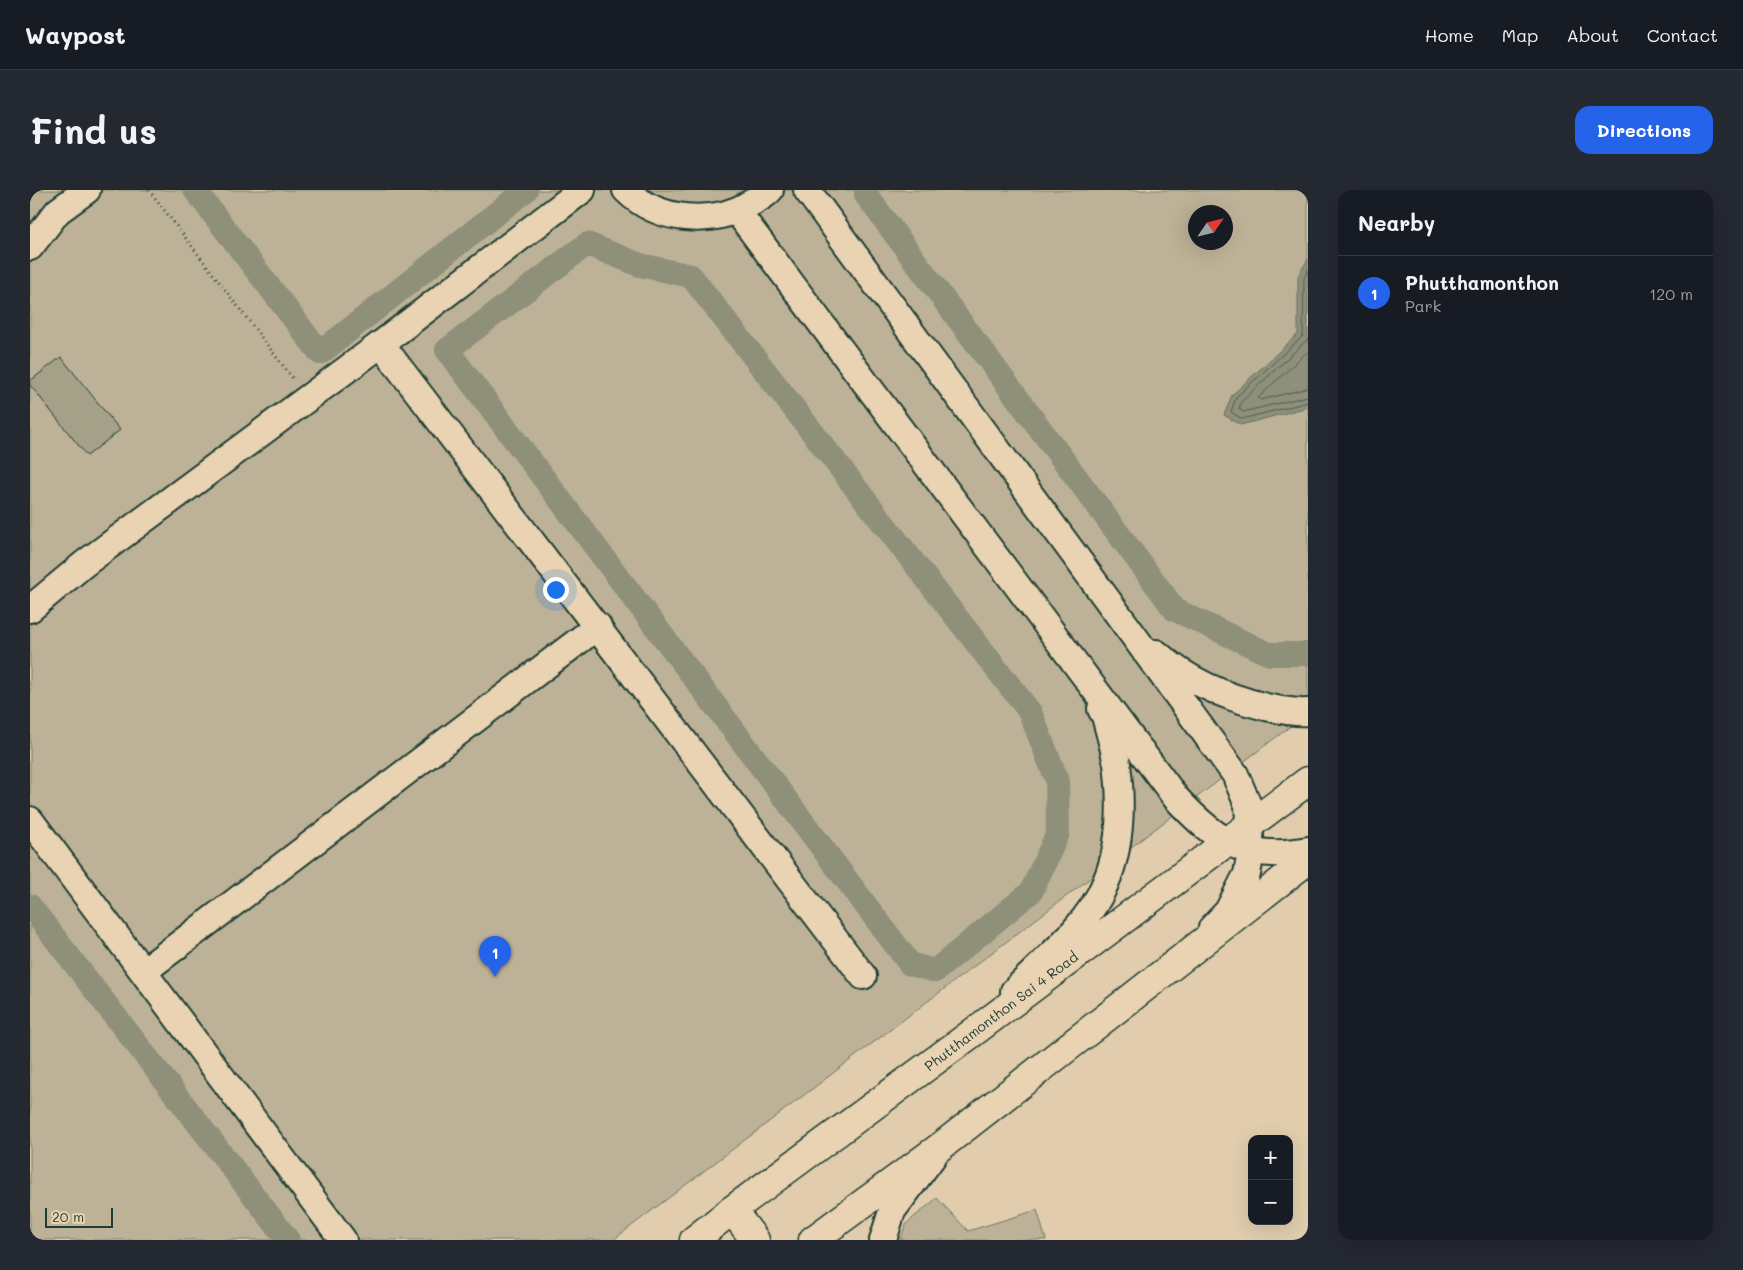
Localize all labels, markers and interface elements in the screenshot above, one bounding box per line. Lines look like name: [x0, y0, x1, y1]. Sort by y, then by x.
text: Waypost: [25, 19, 126, 50]
text: Home: [1425, 23, 1474, 47]
text: Map: [1502, 23, 1538, 47]
text: About: [1566, 23, 1619, 47]
text: Contact: [1647, 23, 1718, 47]
button: Directions: [1575, 106, 1713, 154]
text: Find us: [30, 107, 157, 153]
north arrow: [1188, 205, 1233, 250]
text: Nearby: [1358, 209, 1435, 236]
text: Phutthamonthon: [1405, 270, 1559, 295]
text: 1: [1370, 283, 1378, 304]
text: 120 m: [1649, 283, 1693, 304]
text: Park: [1405, 295, 1441, 316]
your location: [543, 577, 569, 603]
pin: 1: [479, 936, 511, 977]
street label: Phutthamonthon Sai 4 Road: [920, 947, 1082, 1075]
map controls: [1248, 1135, 1293, 1225]
button: +: [1248, 1135, 1293, 1180]
button: −: [1248, 1180, 1293, 1225]
scale bar: [45, 1205, 112, 1228]
text: 20 m: [52, 1207, 84, 1226]

